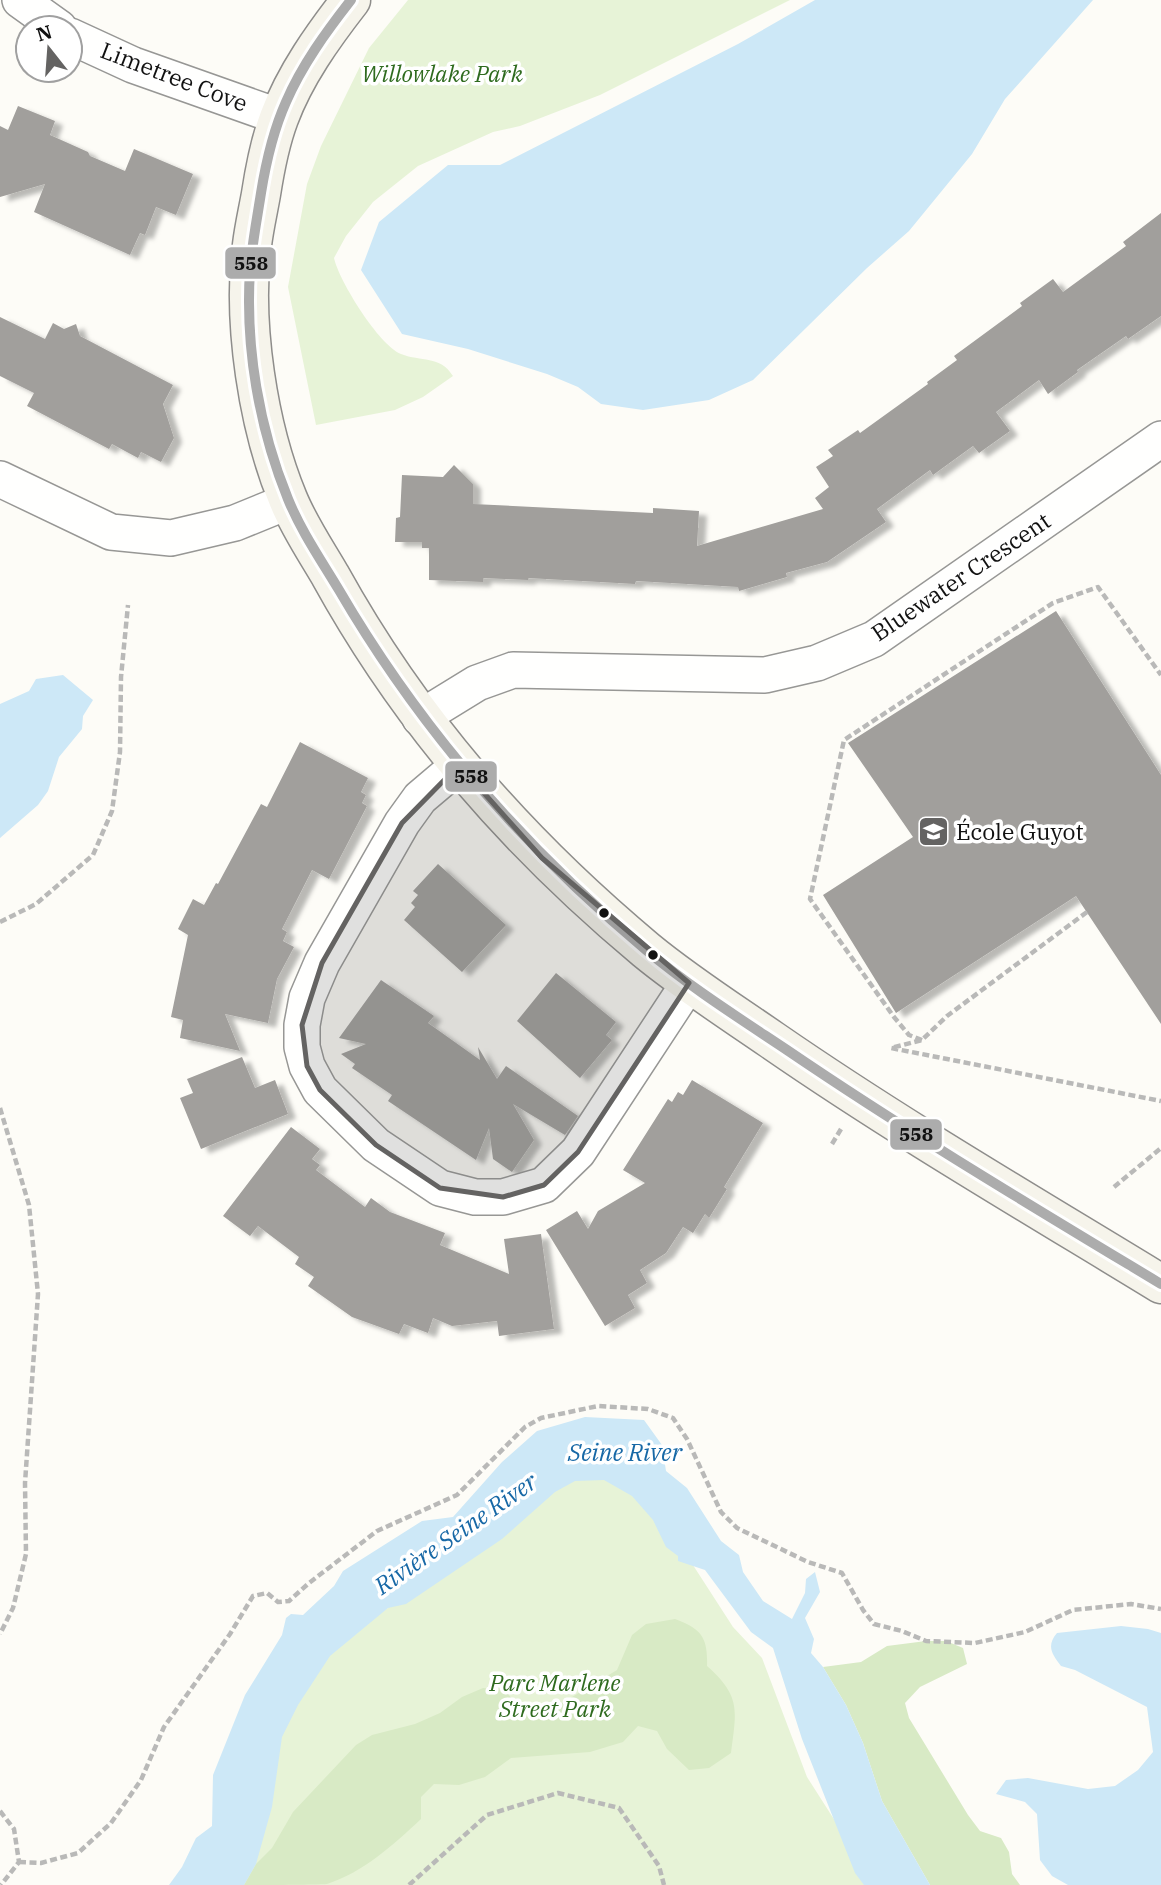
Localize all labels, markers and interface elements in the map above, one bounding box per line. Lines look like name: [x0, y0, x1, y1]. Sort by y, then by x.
north arrow: [14, 14, 84, 84]
text: N: [33, 19, 55, 46]
street label: Limetree Cove: [96, 34, 252, 118]
park label: Willowlake Park: [361, 58, 524, 88]
line badge: 558: [224, 246, 277, 280]
text: 558: [234, 251, 268, 275]
street label: Bluewater Crescent: [865, 505, 1056, 647]
line badge: 558: [444, 760, 498, 793]
text: 558: [454, 764, 488, 788]
school or university icon: École Guyot: [916, 815, 950, 849]
place label: École Guyot: [956, 816, 1084, 846]
unlabelled marker: [597, 906, 611, 920]
unlabelled marker: [646, 948, 660, 962]
line badge: 558: [889, 1118, 943, 1151]
text: 558: [899, 1122, 933, 1146]
water label: Seine River: [567, 1436, 684, 1468]
water label: Rivière Seine River: [367, 1464, 544, 1602]
park label: Parc Marlene Street Park: [488, 1667, 621, 1723]

